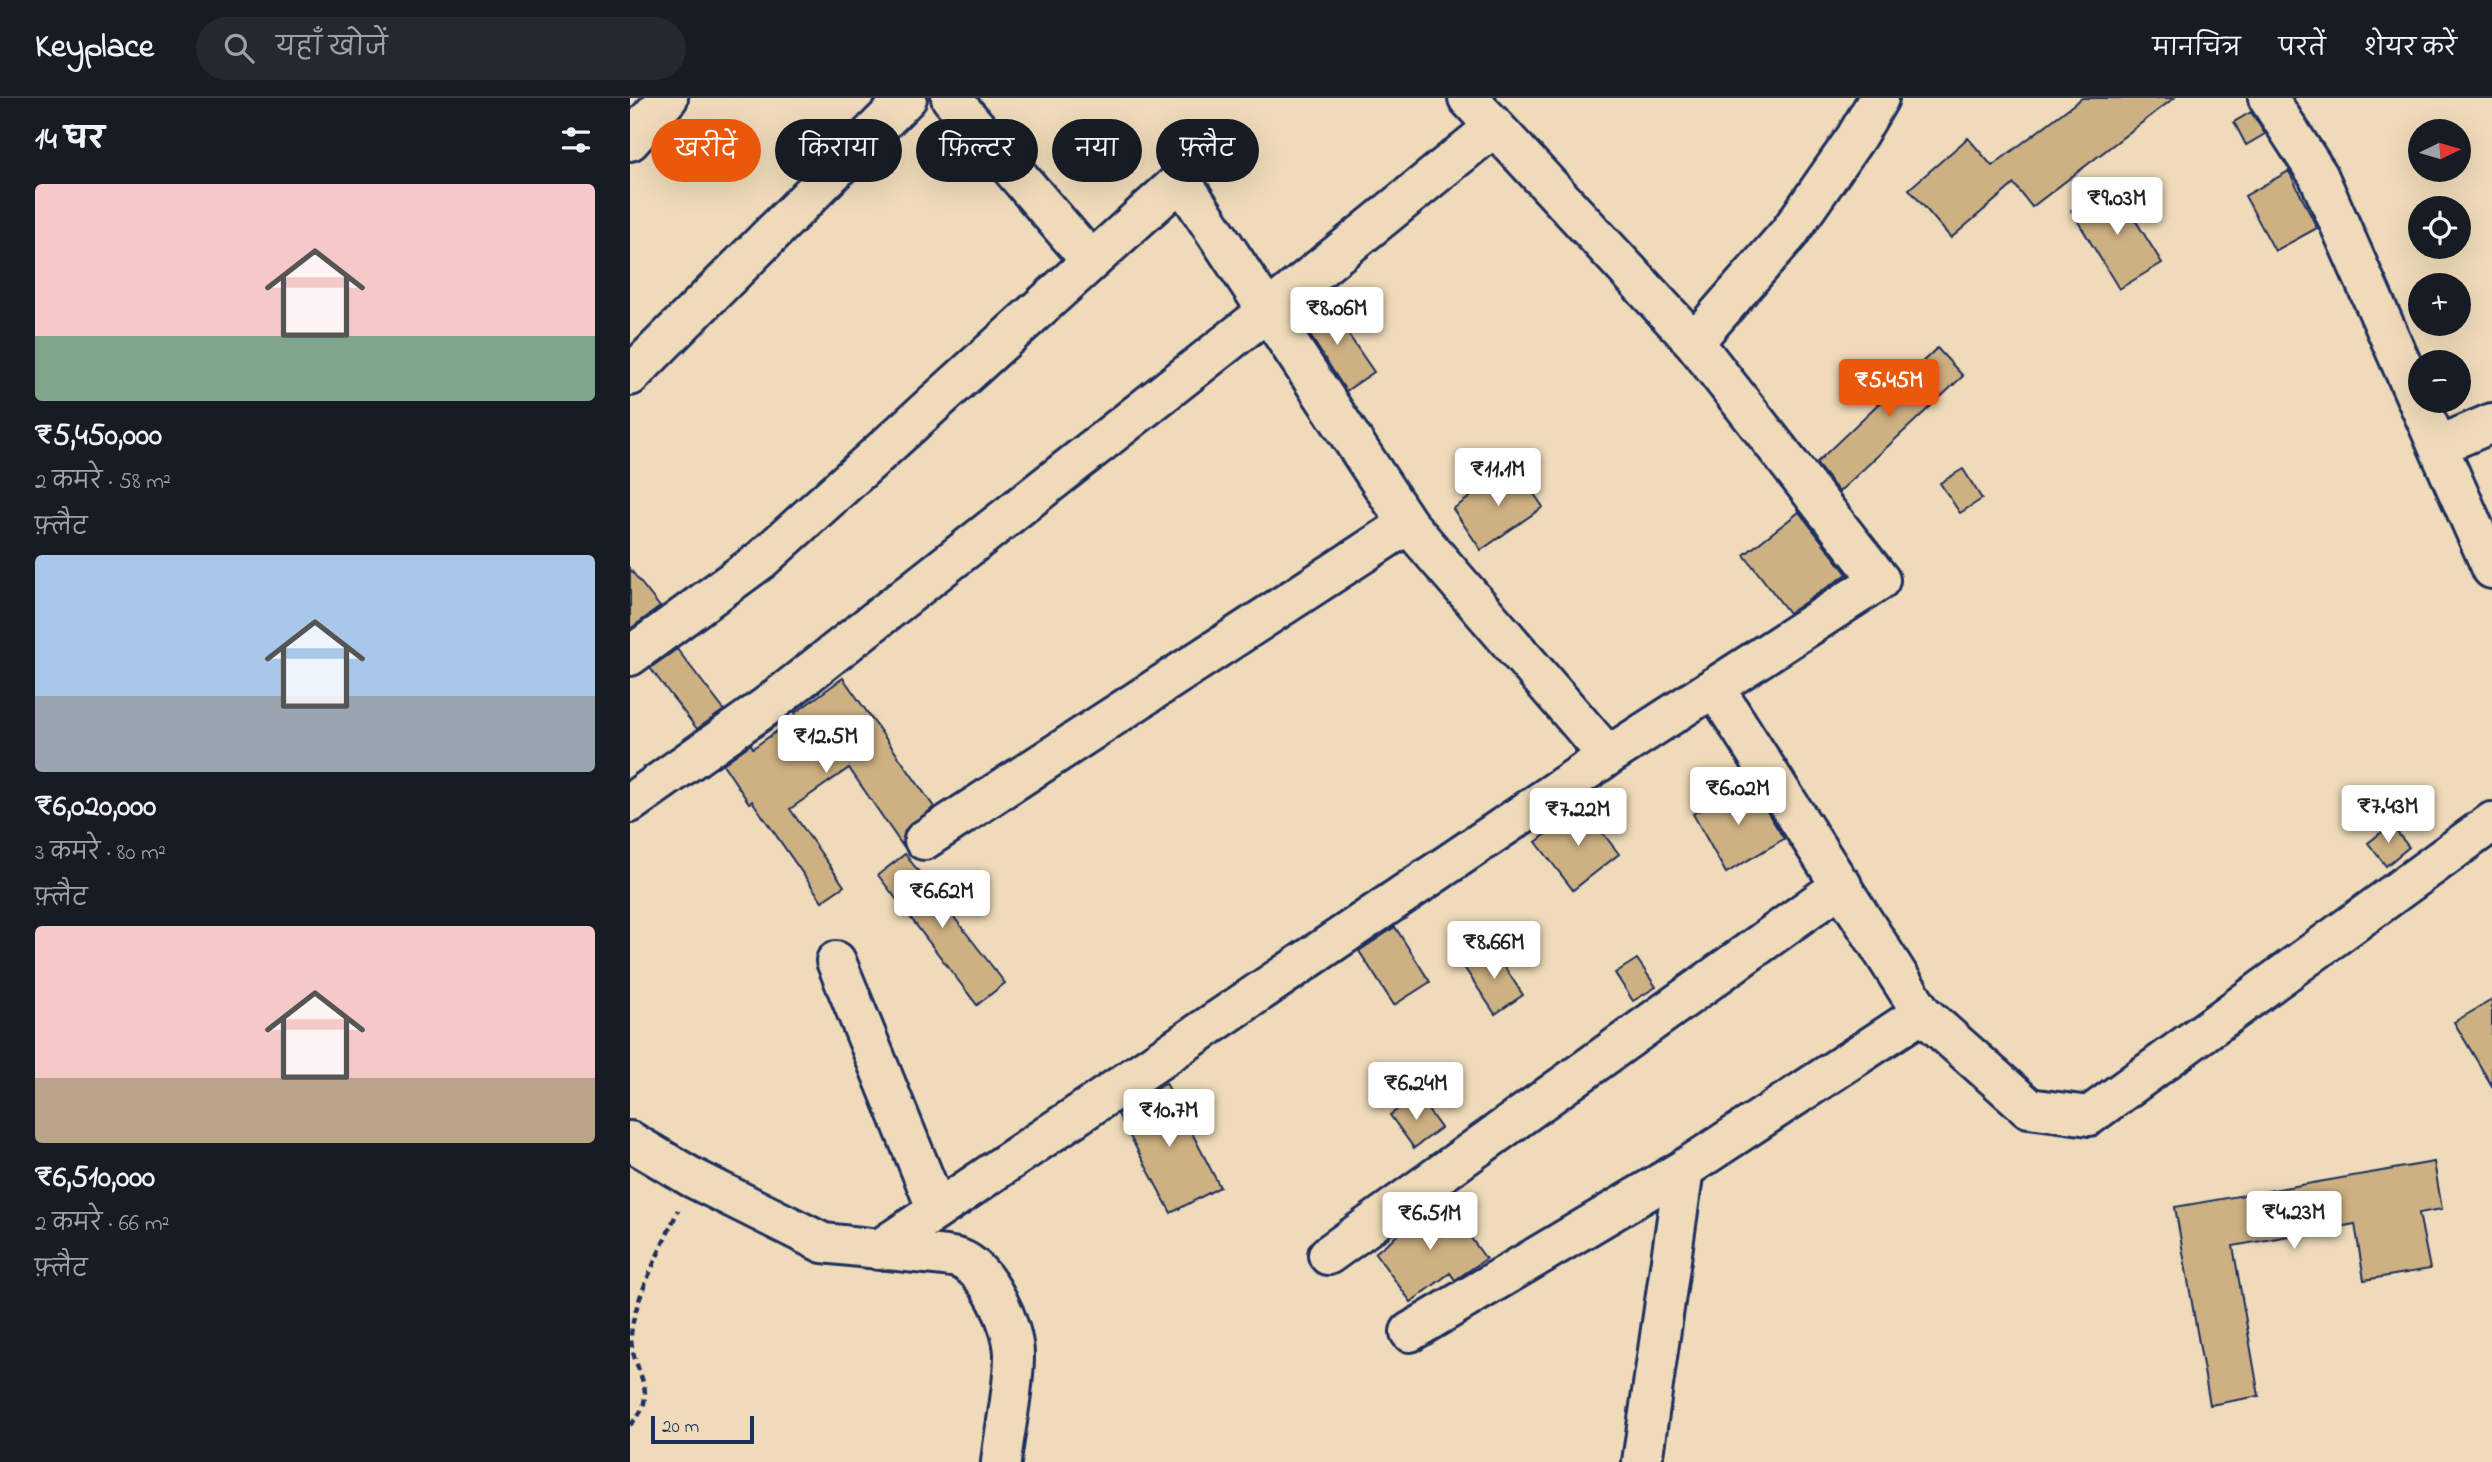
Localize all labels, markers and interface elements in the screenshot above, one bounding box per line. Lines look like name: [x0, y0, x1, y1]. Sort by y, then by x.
search box: [196, 17, 686, 80]
text: Keyplace: [35, 24, 154, 72]
icon: search: [220, 29, 258, 67]
text: यहाँ खोजें: [276, 30, 388, 68]
text: मानचित्र: [2153, 32, 2241, 67]
text: परतें: [2279, 32, 2326, 67]
text: शेयर करें: [2364, 32, 2457, 67]
text: 14 घर: [35, 119, 104, 163]
chip: खरीदें: [651, 119, 761, 182]
chip: किराया: [775, 119, 902, 182]
chip: फ़िल्टर: [916, 119, 1038, 182]
chip: नया: [1052, 119, 1142, 182]
chip: फ़्लैट: [1156, 119, 1259, 182]
north arrow: [2408, 119, 2471, 182]
map controls: [2408, 119, 2471, 413]
icon: filters: [557, 121, 595, 159]
pin: ₹9.03M: [2060, 178, 2174, 237]
text: ₹9.03M: [2088, 183, 2146, 216]
button: locate: [2408, 196, 2471, 259]
icon: home: [252, 230, 378, 356]
button: +: [2408, 273, 2471, 336]
pin: ₹8.06M: [1280, 288, 1394, 347]
text: ₹8.06M: [1306, 293, 1368, 326]
button: −: [2408, 350, 2471, 413]
pin: ₹5.45M: [1832, 360, 1946, 419]
text: ₹5.45M: [1855, 365, 1923, 398]
text: ₹5,450,000: [35, 415, 162, 459]
pin: ₹11.1M: [1441, 448, 1555, 508]
text: ₹11.1M: [1471, 454, 1525, 487]
text: 2 कमरे · 58 m²: [35, 466, 171, 499]
text: फ़्लैट: [35, 512, 87, 545]
icon: home: [252, 601, 378, 727]
pin: ₹12.5M: [769, 716, 883, 775]
text: ₹12.5M: [794, 721, 858, 754]
pin: ₹6.02M: [1681, 768, 1795, 827]
text: ₹6.02M: [1706, 773, 1770, 806]
text: ₹6,020,000: [35, 786, 156, 830]
pin: ₹7.43M: [2331, 786, 2445, 845]
pin: ₹7.22M: [1521, 788, 1635, 848]
text: ₹7.43M: [2358, 791, 2418, 824]
text: ₹7.22M: [1546, 794, 1610, 827]
text: 3 कमरे · 80 m²: [35, 837, 166, 870]
pin: ₹6.62M: [885, 870, 999, 930]
text: ₹6.62M: [910, 876, 974, 909]
text: फ़्लैट: [35, 883, 87, 916]
pin: ₹8.66M: [1437, 922, 1551, 981]
text: ₹8.66M: [1463, 927, 1525, 960]
icon: home: [252, 972, 378, 1098]
pin: ₹6.24M: [1359, 1062, 1473, 1122]
text: ₹6.24M: [1384, 1068, 1448, 1101]
pin: ₹10.7M: [1112, 1090, 1226, 1149]
text: ₹10.7M: [1139, 1095, 1199, 1128]
text: ₹6,510,000: [35, 1157, 155, 1201]
pin: ₹6.51M: [1373, 1192, 1487, 1252]
pin: ₹4.23M: [2237, 1192, 2351, 1251]
text: ₹4.23M: [2263, 1197, 2325, 1230]
text: ₹6.51M: [1398, 1198, 1462, 1231]
text: 2 कमरे · 66 m²: [35, 1208, 169, 1241]
text: फ़्लैट: [35, 1254, 87, 1287]
scale bar: [651, 1413, 754, 1445]
text: 20 m: [662, 1414, 699, 1441]

